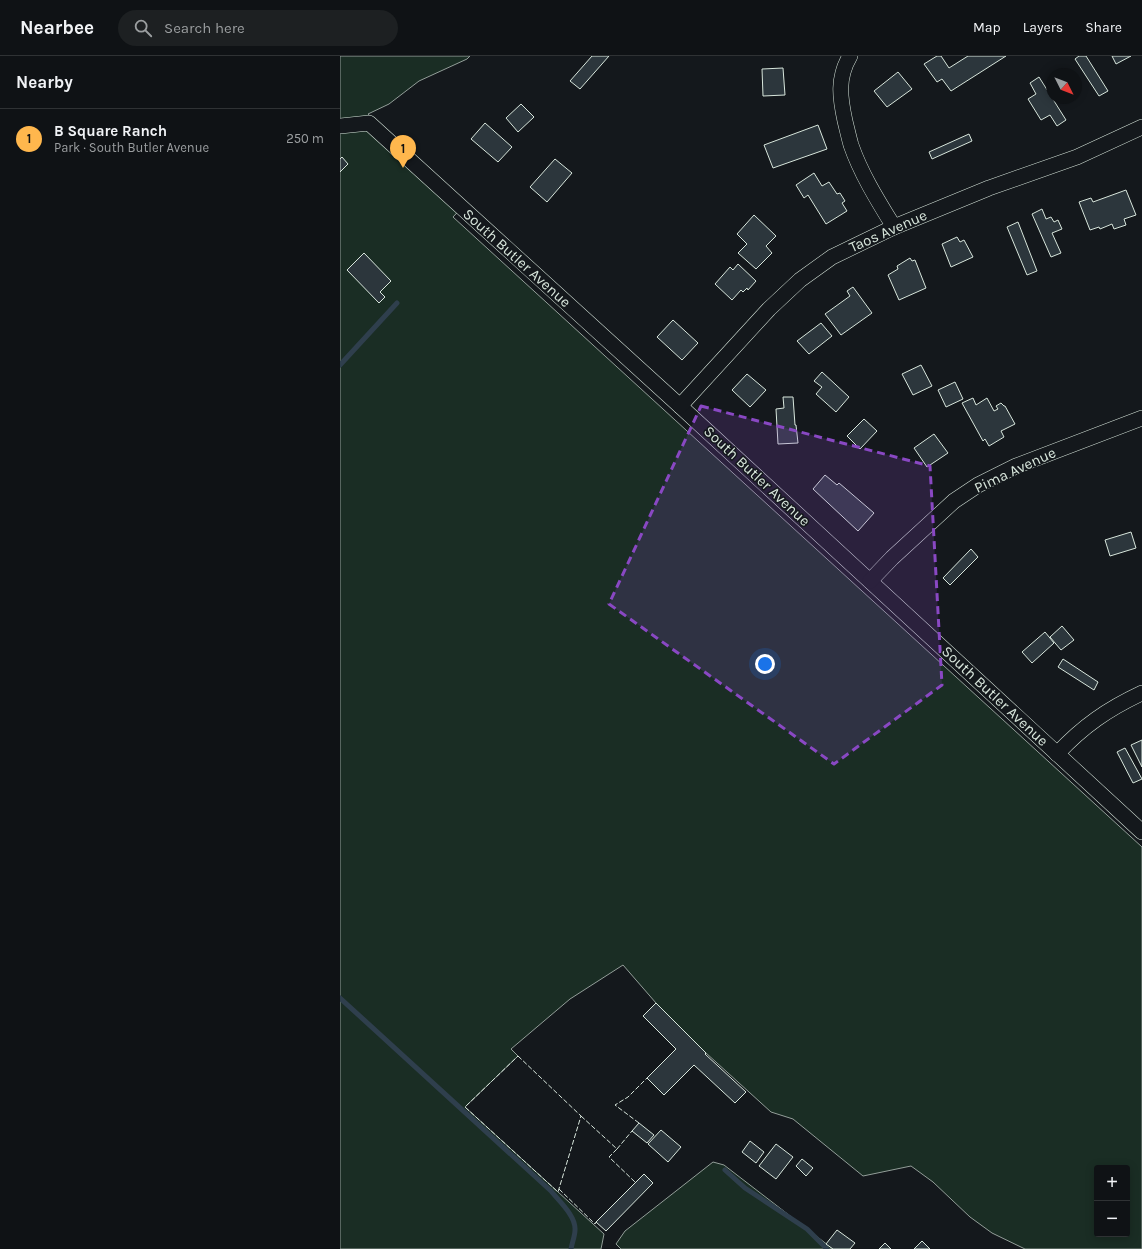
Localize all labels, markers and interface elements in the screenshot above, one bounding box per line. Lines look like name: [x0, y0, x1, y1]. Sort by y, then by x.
search box: [118, 10, 398, 46]
text: Nearbee: [20, 17, 94, 39]
icon: search: [132, 17, 154, 39]
text: Search here: [164, 19, 245, 37]
text: Map: [973, 19, 1001, 36]
text: Layers: [1023, 19, 1063, 36]
text: Share: [1085, 19, 1122, 36]
north arrow: [1046, 68, 1082, 104]
text: Nearby: [16, 72, 73, 92]
text: B Square Ranch: [54, 122, 167, 140]
text: 1: [27, 131, 31, 146]
text: 250 m: [286, 131, 324, 146]
pin: 1: [390, 135, 416, 168]
text: Park · South Butler Avenue: [54, 140, 209, 155]
street label: South Butler Avenue: [459, 205, 575, 311]
street label: Taos Avenue: [846, 206, 930, 256]
street label: South Butler Avenue: [700, 422, 814, 530]
street label: Pima Avenue: [971, 443, 1059, 497]
street label: South Butler Avenue: [938, 642, 1052, 750]
your location: [755, 654, 775, 674]
map controls: [1094, 1165, 1130, 1237]
button: +: [1094, 1165, 1130, 1201]
button: −: [1094, 1201, 1130, 1237]

